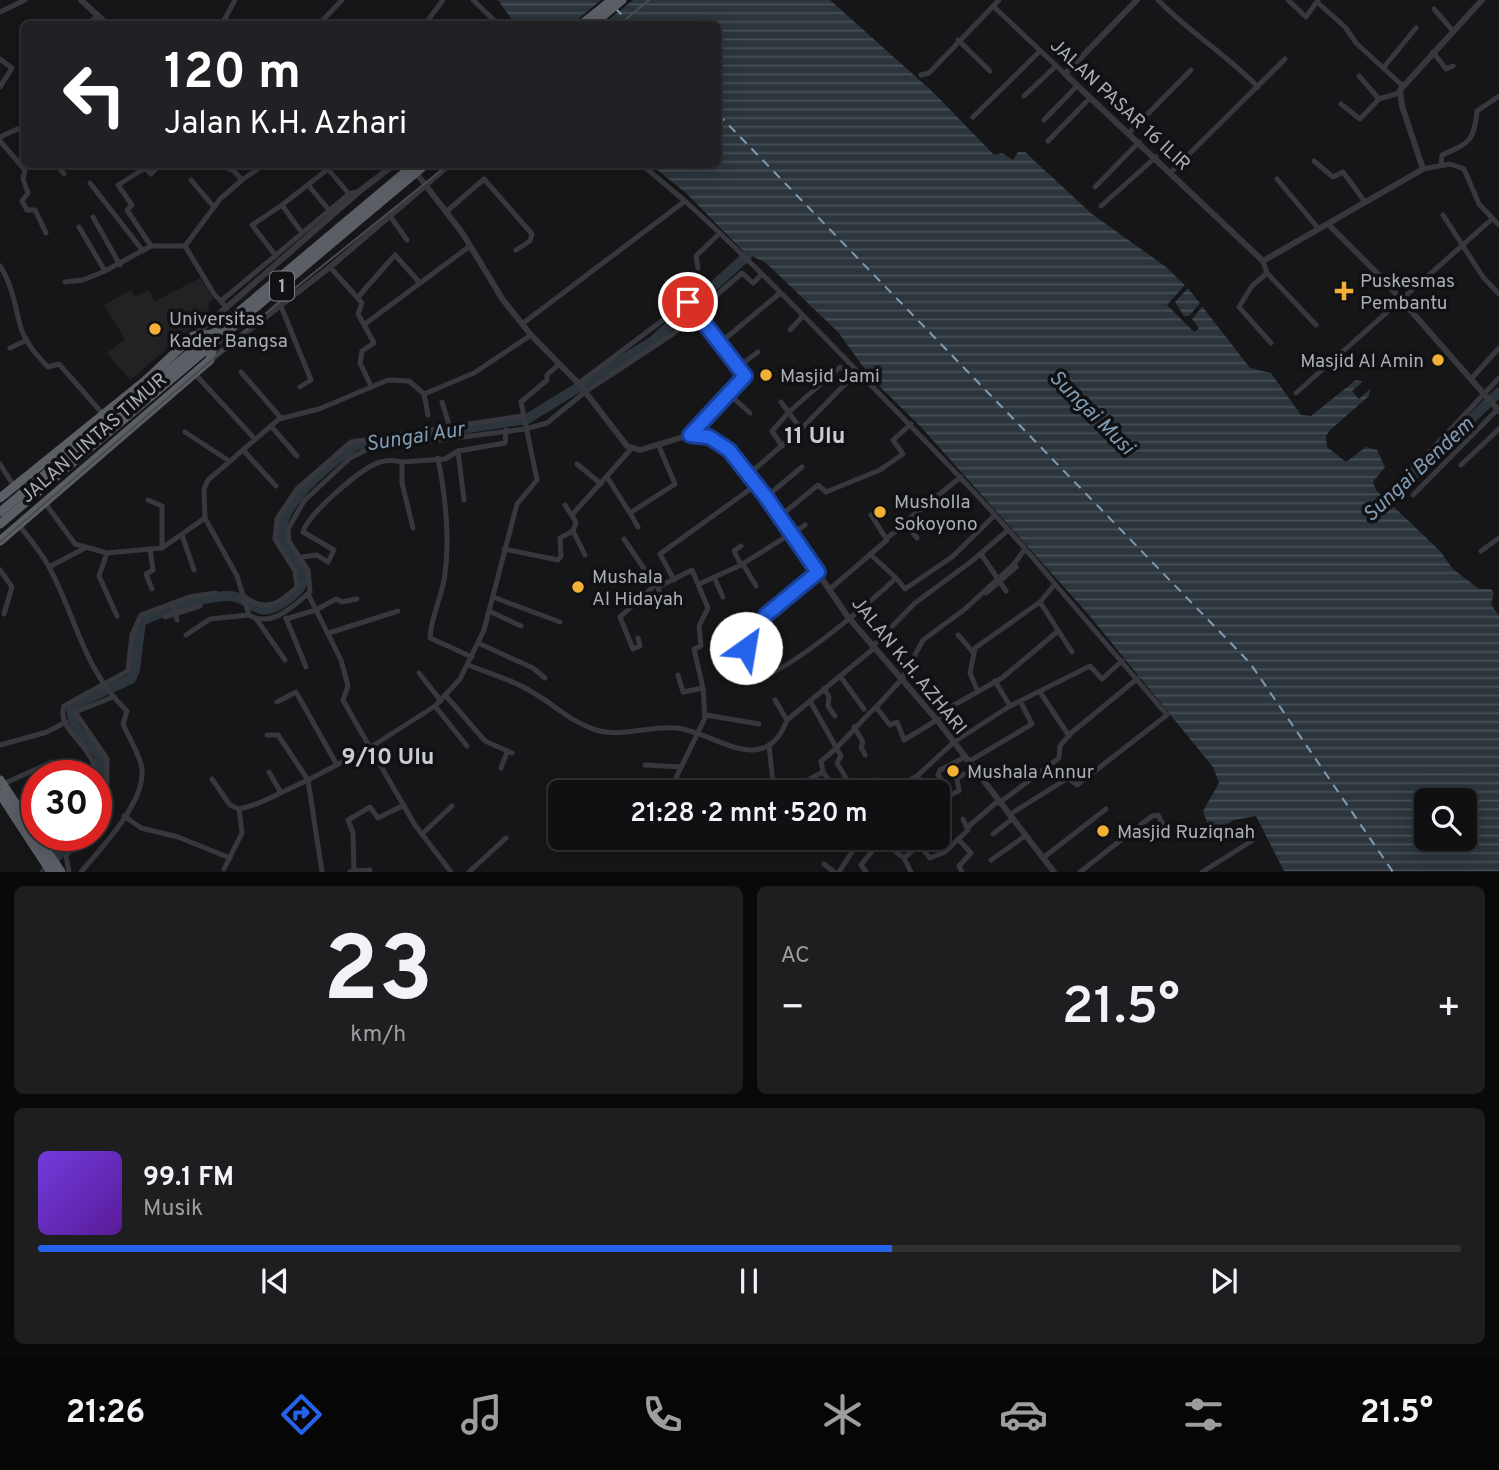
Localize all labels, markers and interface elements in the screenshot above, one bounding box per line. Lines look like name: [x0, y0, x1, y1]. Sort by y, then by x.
street label: JALAN PASAR 16 ILIR: [1044, 34, 1195, 177]
text: 120 m: [164, 44, 301, 106]
icon: left: [49, 49, 140, 140]
text: Jalan K.H. Azhari: [164, 105, 407, 145]
place label: Puskesmas Pembantu: [1360, 270, 1455, 316]
road number: 1: [270, 272, 294, 300]
pin: [658, 272, 718, 332]
marker: Puskesmas Pembantu: [1334, 281, 1354, 301]
icon: arrive: [669, 283, 707, 321]
place label: Universitas Kader Bangsa: [169, 308, 288, 354]
marker: Universitas Kader Bangsa: [147, 321, 163, 337]
place label: Masjid Al Amin: [1300, 350, 1424, 374]
marker: Masjid Al Amin: [1430, 352, 1446, 368]
place label: Masjid Jami: [780, 365, 880, 389]
water label: Sungai Musi: [1043, 365, 1141, 463]
marker: Masjid Jami: [758, 367, 774, 383]
street label: JALAN LINTAS TIMUR: [16, 368, 173, 509]
water label: Sungai Bendem: [1358, 411, 1481, 529]
water label: Sungai Aur: [364, 416, 468, 459]
district label: 11 Ulu: [785, 423, 845, 452]
place label: Musholla Sokoyono: [894, 491, 978, 537]
marker: Musholla Sokoyono: [872, 504, 888, 520]
place label: Mushala Al Hidayah: [592, 566, 683, 612]
marker: Mushala Al Hidayah: [570, 579, 586, 595]
street label: JALAN K.H. AZHARI: [846, 593, 971, 740]
position arrow: [709, 611, 783, 685]
district label: 9/10 Ulu: [342, 744, 434, 773]
speed limit sign: 30: [21, 760, 112, 851]
place label: Mushala Annur: [967, 761, 1095, 785]
marker: Mushala Annur: [945, 763, 961, 779]
map controls: [1414, 788, 1477, 851]
button: search: [1414, 788, 1477, 851]
text: 21:28 · 2 mnt · 520 m: [630, 798, 868, 831]
place label: Masjid Ruziqnah: [1117, 821, 1255, 845]
marker: Masjid Ruziqnah: [1095, 823, 1111, 839]
text: 23: [323, 918, 433, 1033]
text: AC: [781, 942, 810, 971]
text: 21.5°: [1062, 976, 1180, 1042]
text: −: [781, 985, 805, 1034]
text: +: [1436, 985, 1461, 1034]
text: km/h: [350, 1021, 406, 1050]
text: 99.1 FM: [143, 1162, 234, 1195]
text: Musik: [143, 1195, 203, 1224]
icon: previous: [256, 1262, 294, 1300]
icon: pause: [730, 1262, 768, 1300]
icon: next: [1205, 1262, 1243, 1300]
icon: directions: [277, 1390, 326, 1439]
icon: music: [457, 1390, 506, 1439]
icon: phone: [638, 1390, 687, 1439]
icon: climate: [818, 1390, 867, 1439]
icon: car: [999, 1390, 1048, 1439]
icon: filters: [1179, 1390, 1228, 1439]
text: 21:26: [66, 1394, 145, 1434]
text: 21.5°: [1360, 1394, 1433, 1434]

